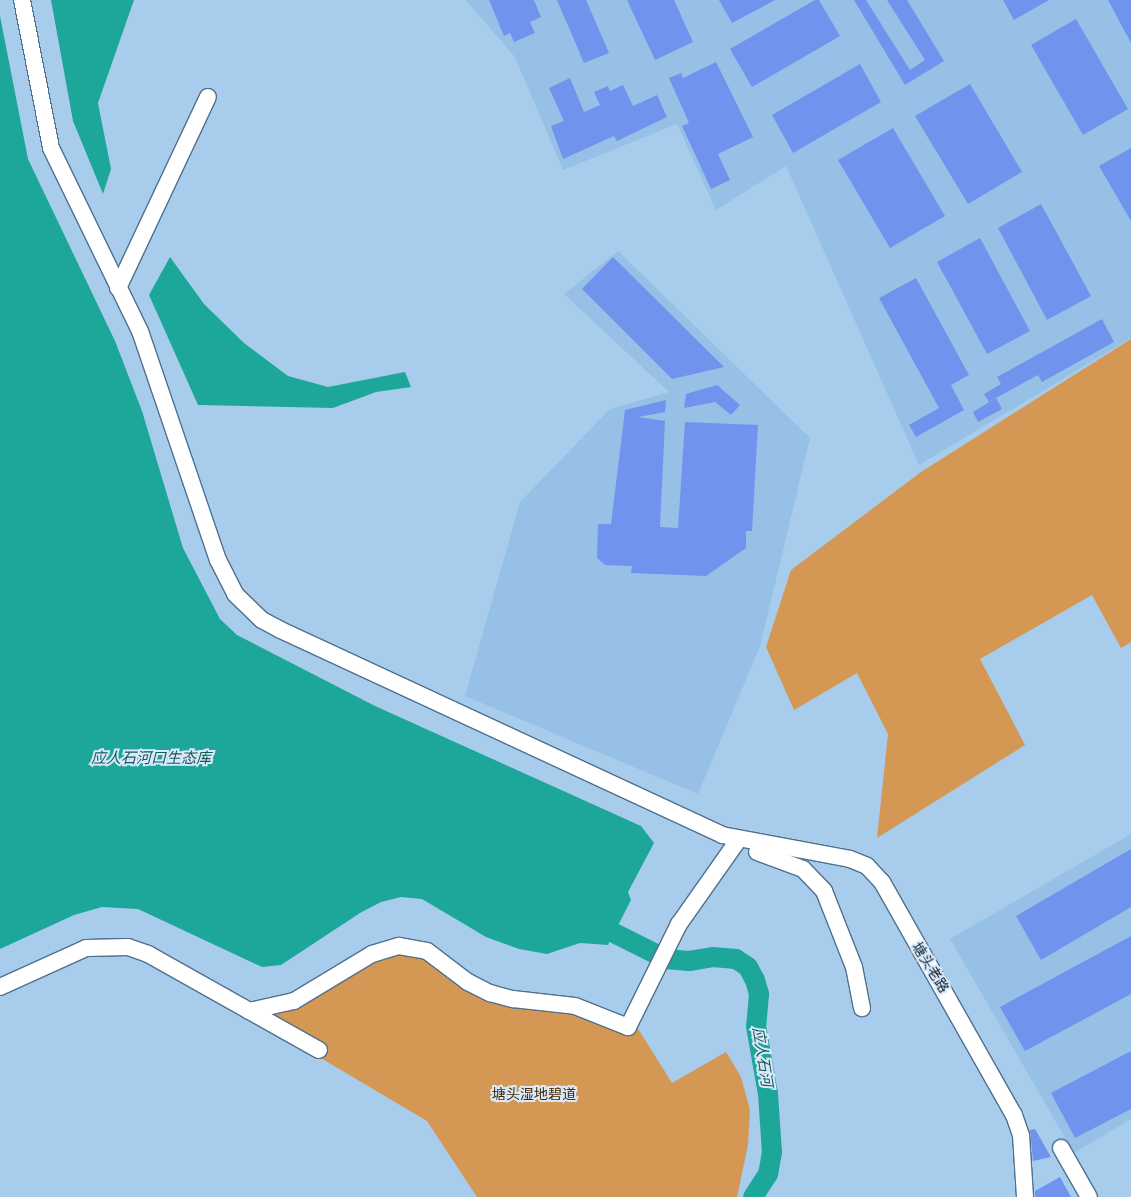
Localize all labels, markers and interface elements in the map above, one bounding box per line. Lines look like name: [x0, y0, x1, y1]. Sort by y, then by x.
water label: 应人石河口生态库: [91, 750, 211, 768]
street label: 塘头老路: [908, 940, 952, 996]
water label: 应人石河: [748, 1026, 776, 1088]
park label: 塘头湿地碧道: [492, 1087, 576, 1103]

